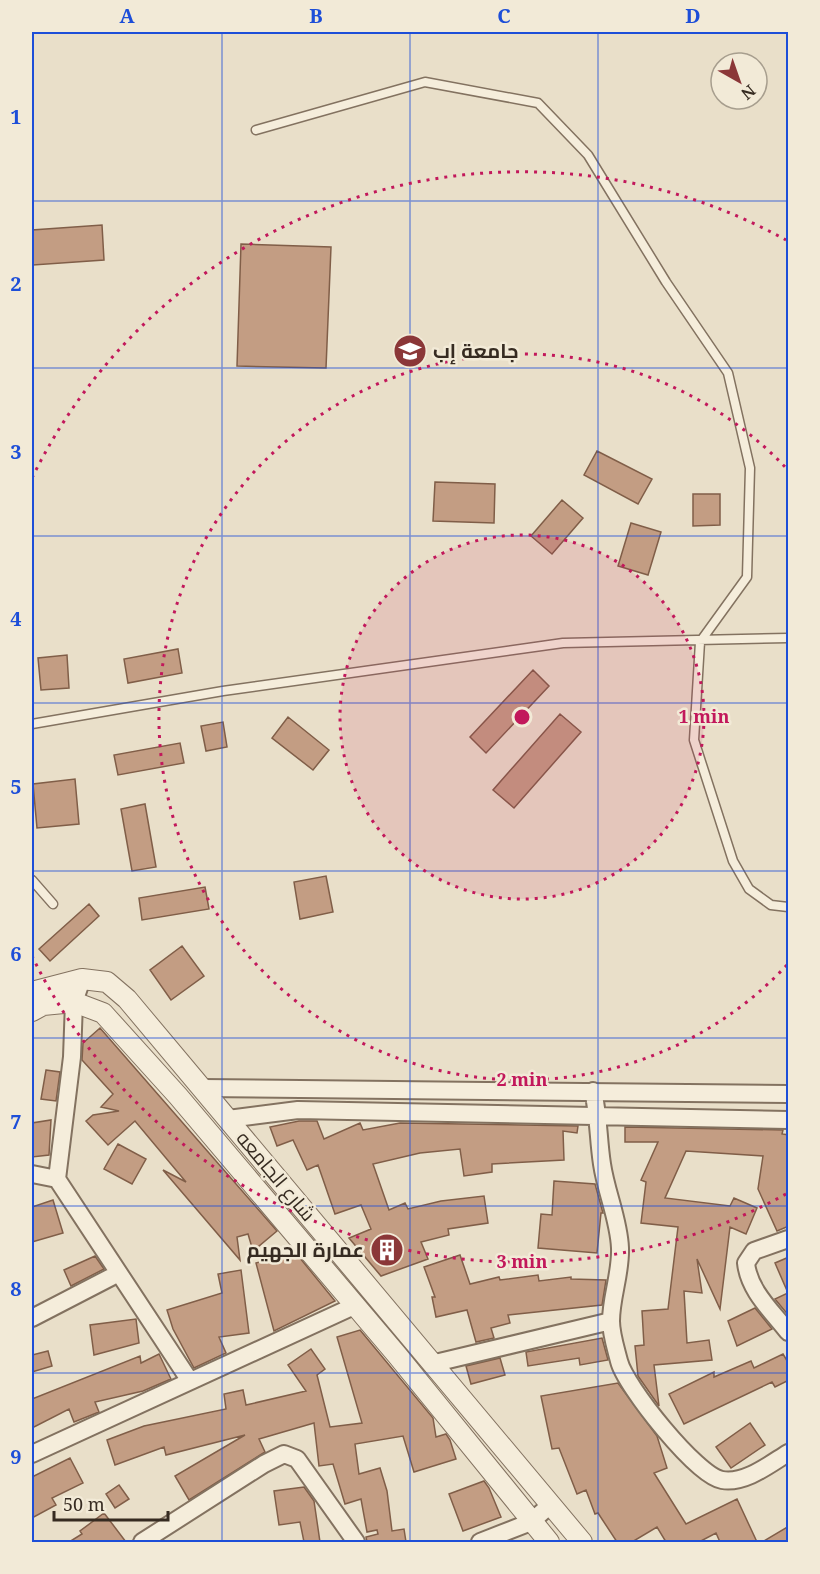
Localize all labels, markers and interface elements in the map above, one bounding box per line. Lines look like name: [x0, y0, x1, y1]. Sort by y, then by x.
text: A: [119, 2, 135, 29]
text: B: [309, 2, 323, 29]
text: C: [497, 2, 511, 29]
text: D: [685, 2, 701, 29]
north arrow: [709, 51, 769, 111]
text: N: [736, 80, 761, 105]
text: 1: [10, 103, 22, 130]
text: 2: [10, 270, 22, 297]
school or university icon: جامعة إب: [392, 333, 428, 369]
place label: جامعة إب: [433, 337, 518, 365]
text: 3: [10, 438, 22, 465]
text: 4: [10, 605, 22, 632]
text: 1 min: [679, 704, 729, 728]
centre of rings: [512, 707, 532, 727]
text: 5: [10, 773, 22, 800]
text: 6: [10, 940, 22, 967]
text: 2 min: [497, 1067, 547, 1091]
text: 7: [10, 1108, 22, 1135]
street label: شارع الجامعه: [230, 1125, 322, 1227]
building icon: عمارة الجهيم: [369, 1232, 405, 1268]
place label: عمارة الجهيم: [246, 1236, 364, 1264]
text: 3 min: [497, 1249, 547, 1273]
text: 8: [10, 1275, 22, 1302]
text: 9: [10, 1443, 22, 1470]
scale bar: [54, 1484, 168, 1522]
text: 50 m: [63, 1492, 105, 1516]

